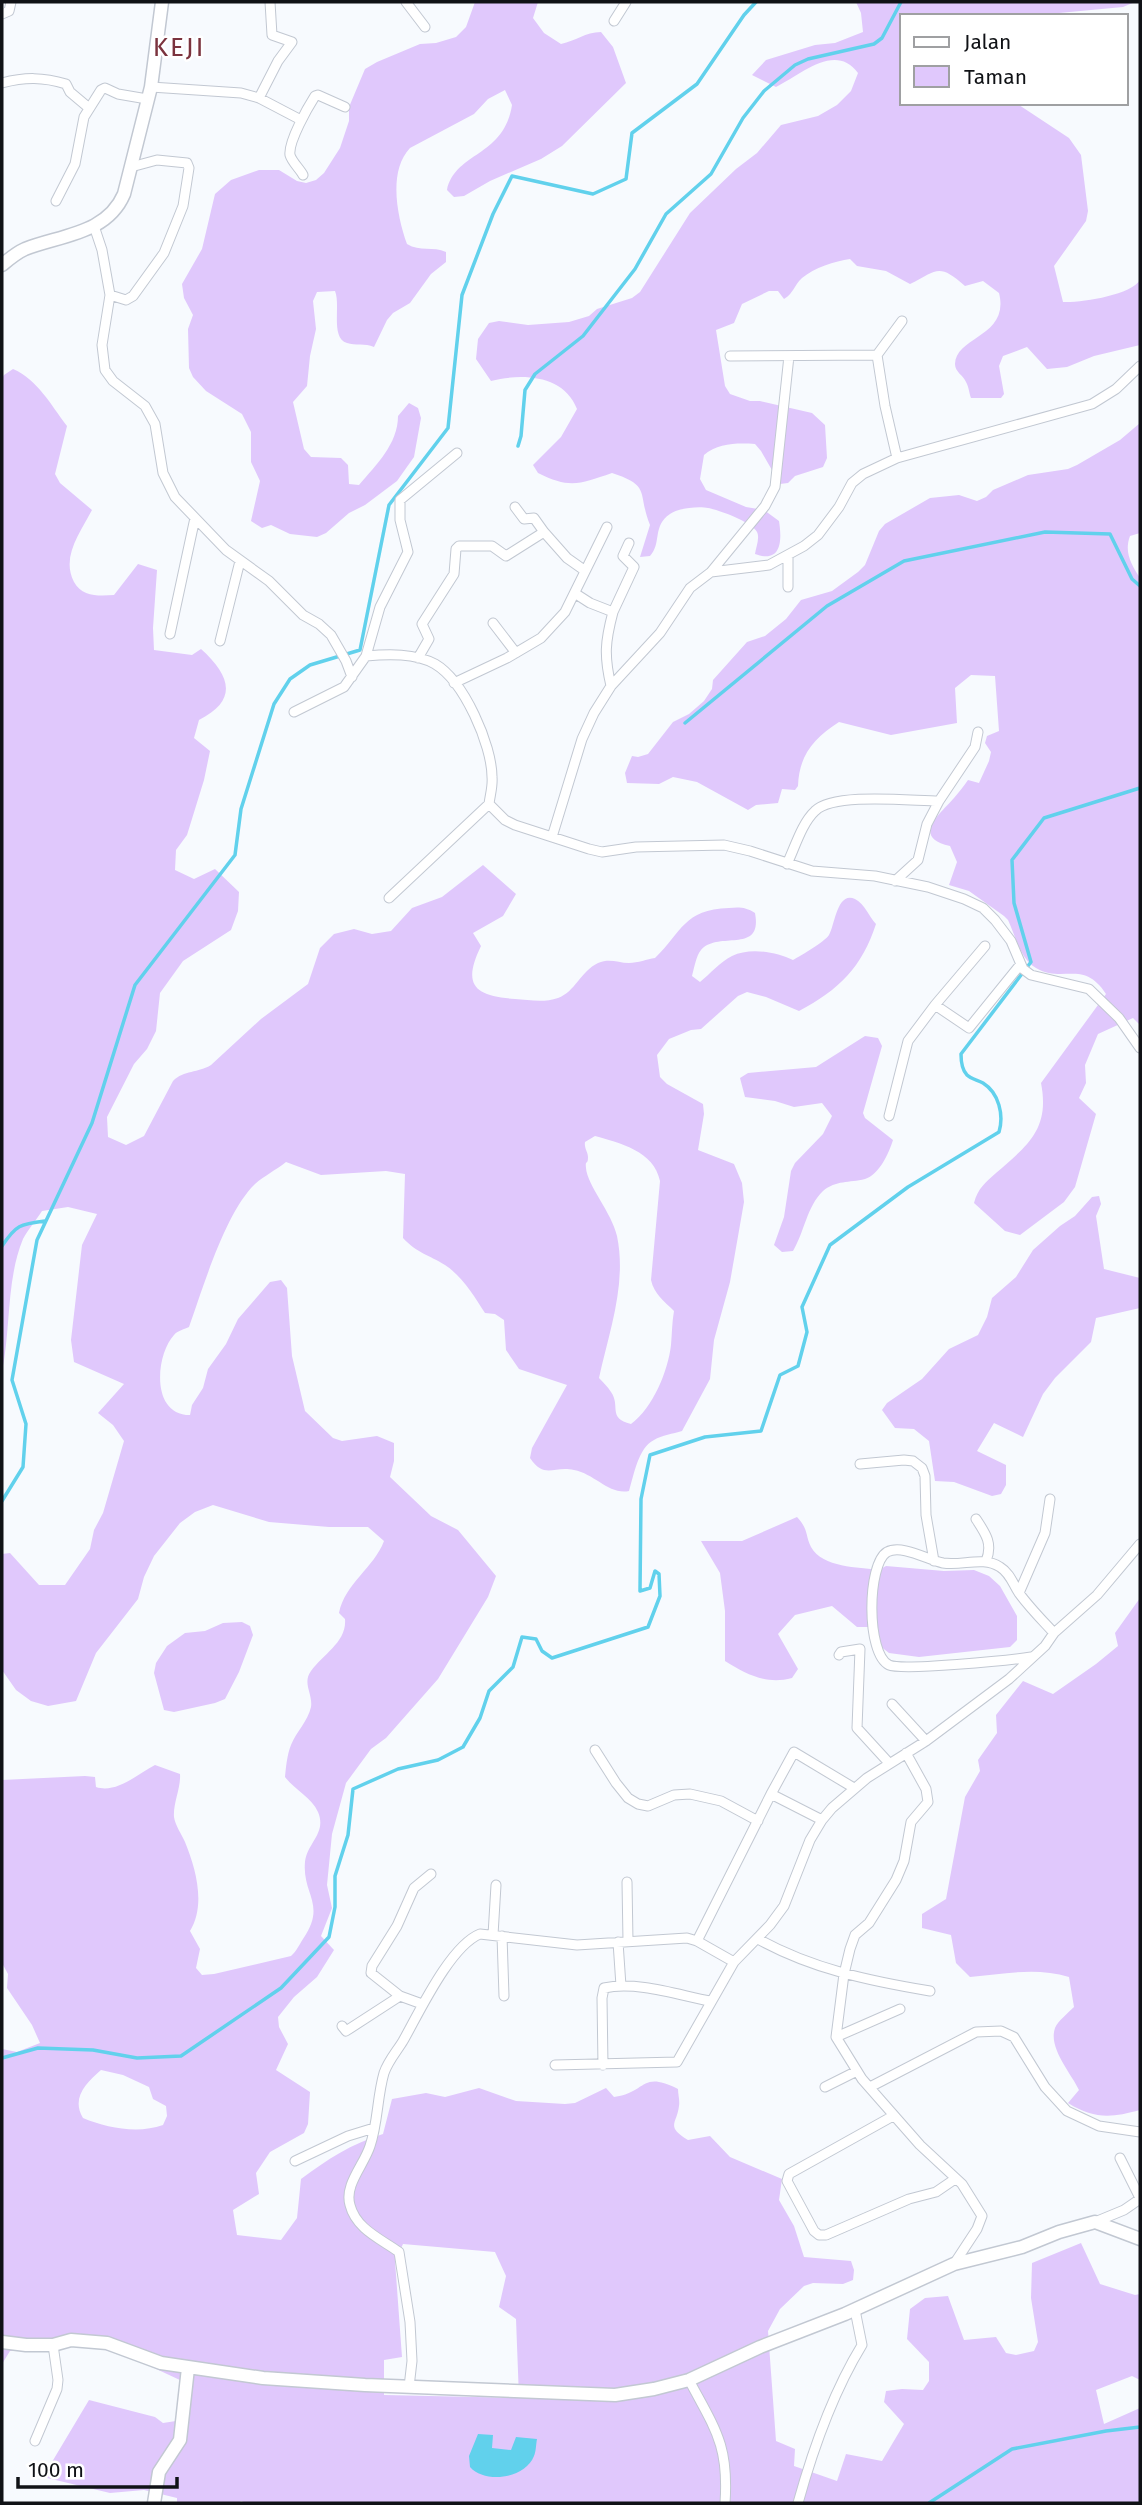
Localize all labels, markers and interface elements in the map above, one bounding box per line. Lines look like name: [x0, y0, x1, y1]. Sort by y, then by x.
legend: [900, 14, 1128, 105]
text: Jalan: [964, 29, 1011, 55]
district label: KEJI: [153, 32, 205, 63]
text: Taman: [964, 64, 1027, 90]
scale bar: [18, 2446, 177, 2490]
text: 100 m: [28, 2457, 84, 2483]

